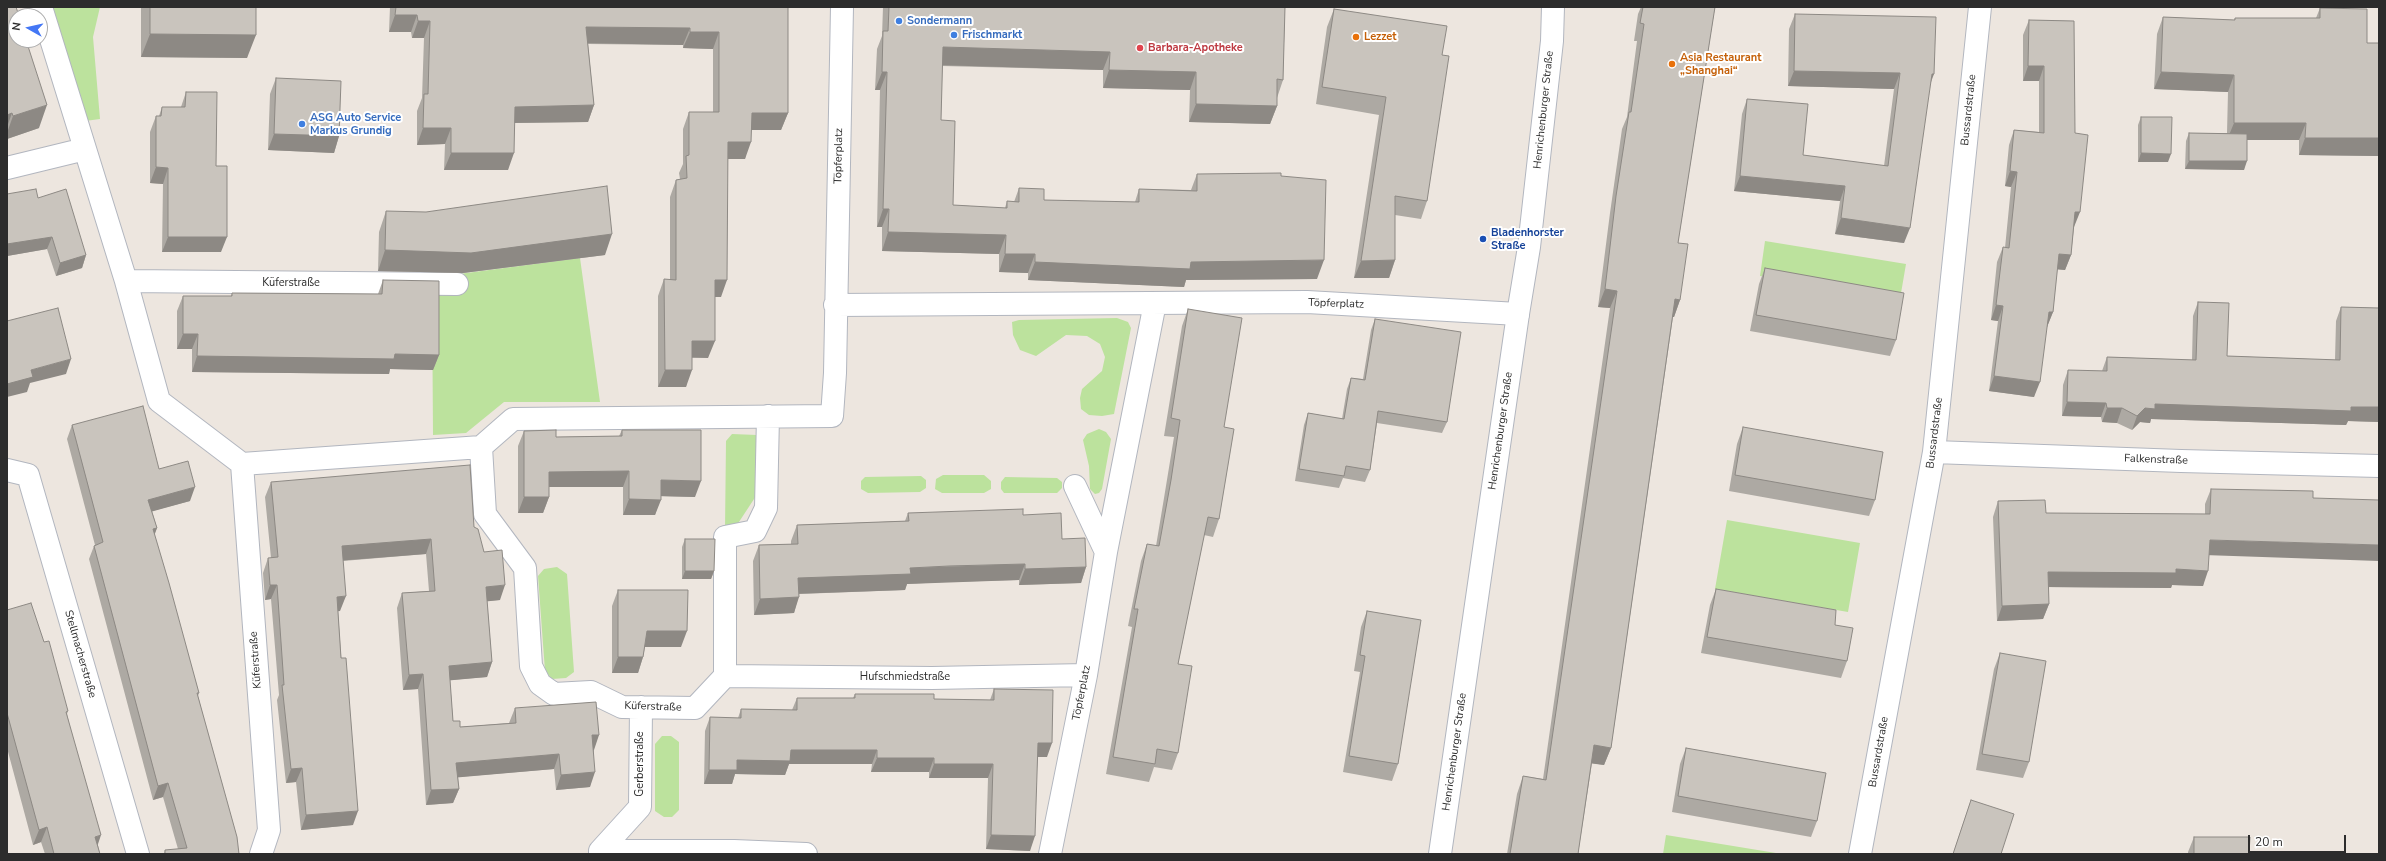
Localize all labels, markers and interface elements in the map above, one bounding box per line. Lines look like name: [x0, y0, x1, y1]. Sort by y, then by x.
north arrow: [8, 8, 48, 48]
place label: Sondermann: [907, 14, 972, 28]
marker: Sondermann: [894, 16, 904, 26]
text: N: [9, 21, 25, 32]
place label: Frischmarkt: [962, 28, 1022, 42]
marker: Frischmarkt: [949, 30, 959, 40]
place label: Lezzet: [1364, 30, 1396, 44]
marker: Lezzet: [1351, 32, 1361, 42]
place label: Barbara-Apotheke: [1148, 41, 1243, 55]
marker: Barbara-Apotheke: [1135, 43, 1145, 53]
street label: Henrichenburger Straße: [1531, 50, 1557, 170]
place label: Asia Restaurant „Shanghai“: [1680, 51, 1761, 77]
marker: Asia Restaurant „Shanghai“: [1667, 59, 1677, 69]
street label: Bussardstraße: [1959, 74, 1979, 146]
place label: ASG Auto Service Markus Grundig: [310, 111, 401, 137]
marker: ASG Auto Service Markus Grundig: [297, 119, 307, 129]
street label: Töpferplatz: [832, 128, 846, 184]
place label: Bladenhorster Straße: [1491, 226, 1564, 252]
marker: Bladenhorster Straße: [1478, 234, 1488, 244]
street label: Küferstraße: [262, 276, 320, 290]
street label: Töpferplatz: [1308, 296, 1364, 312]
street label: Henrichenburger Straße: [1486, 371, 1516, 491]
street label: Bussardstraße: [1924, 397, 1946, 469]
street label: Falkenstraße: [2124, 452, 2188, 468]
street label: Stellmacherstraße: [61, 609, 99, 699]
street label: Küferstraße: [247, 631, 265, 689]
street label: Töpferplatz: [1070, 664, 1094, 722]
street label: Hufschmiedstraße: [860, 670, 950, 684]
street label: Henrichenburger Straße: [1440, 692, 1470, 812]
street label: Küferstraße: [624, 699, 682, 715]
street label: Bussardstraße: [1866, 716, 1892, 788]
street label: Gerberstraße: [633, 731, 647, 797]
scale bar: [2250, 827, 2348, 853]
text: 20 m: [2255, 834, 2283, 850]

